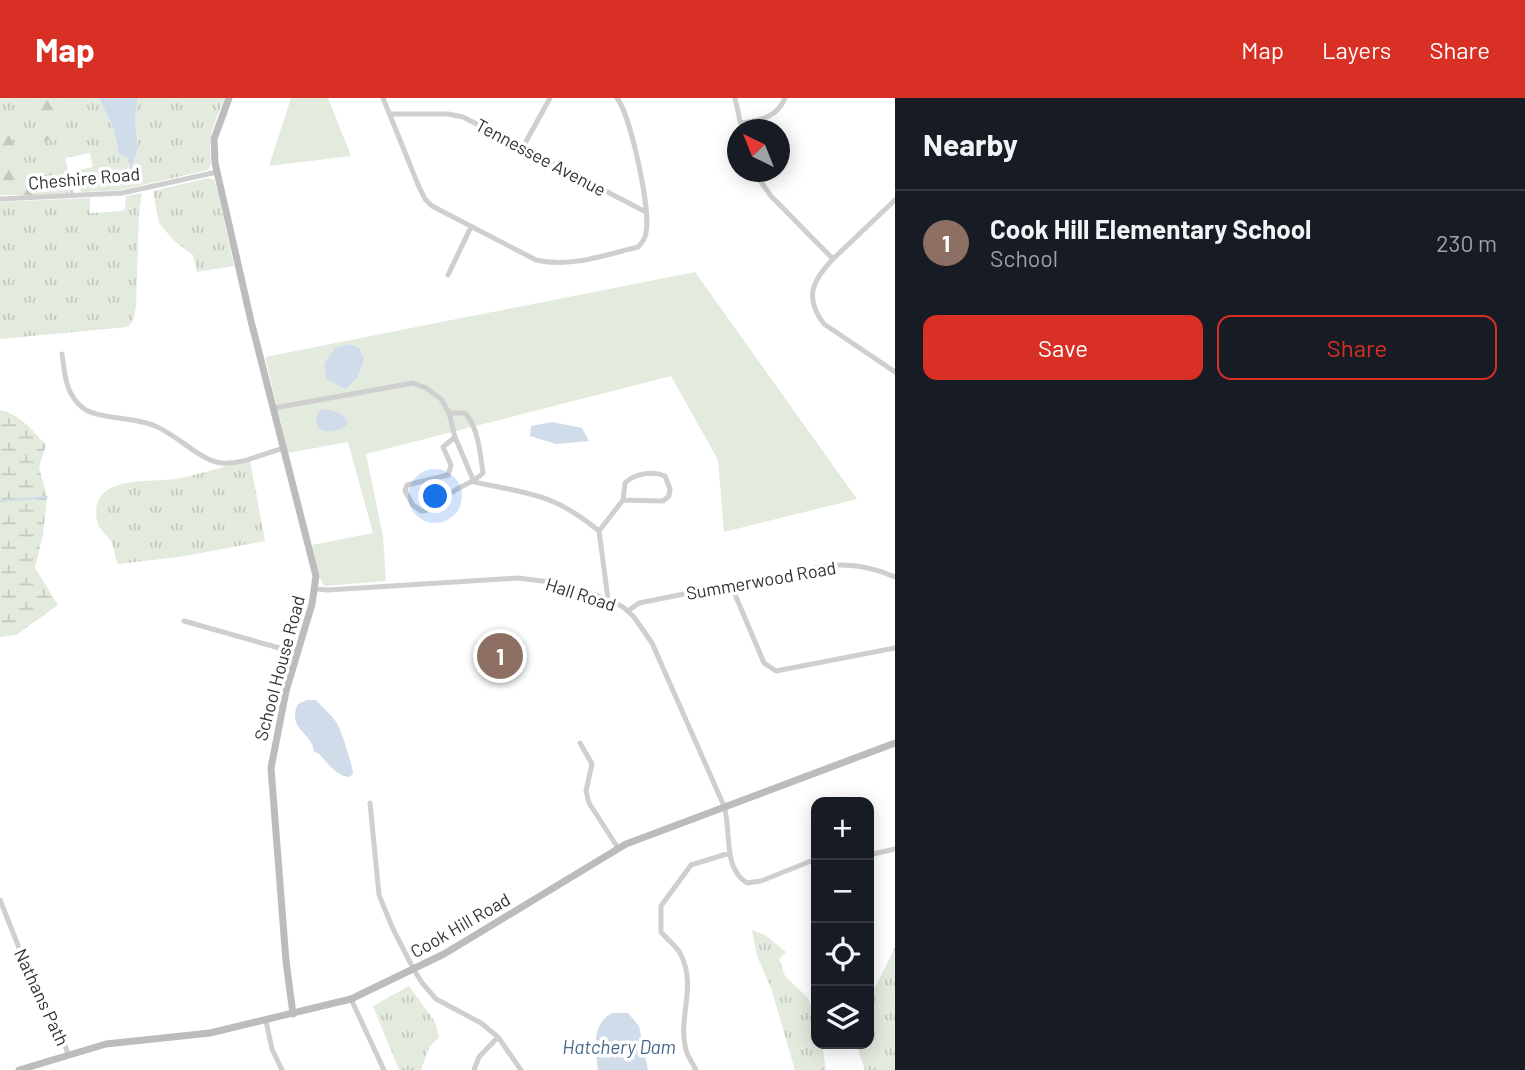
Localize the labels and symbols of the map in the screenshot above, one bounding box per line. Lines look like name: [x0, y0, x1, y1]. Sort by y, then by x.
street label: Tennessee Avenue: [472, 113, 610, 201]
north arrow: [727, 119, 790, 182]
street label: Cheshire Road: [27, 162, 141, 194]
your location: [418, 479, 452, 513]
street label: Summerwood Road: [684, 556, 838, 604]
street label: Hall Road: [543, 572, 619, 616]
street label: School House Road: [249, 593, 309, 743]
pin: 1: [477, 630, 523, 682]
street label: Cook Hill Road: [406, 888, 514, 962]
street label: Nathans Path: [10, 945, 74, 1049]
water label: Hatchery Dam: [562, 1035, 676, 1058]

